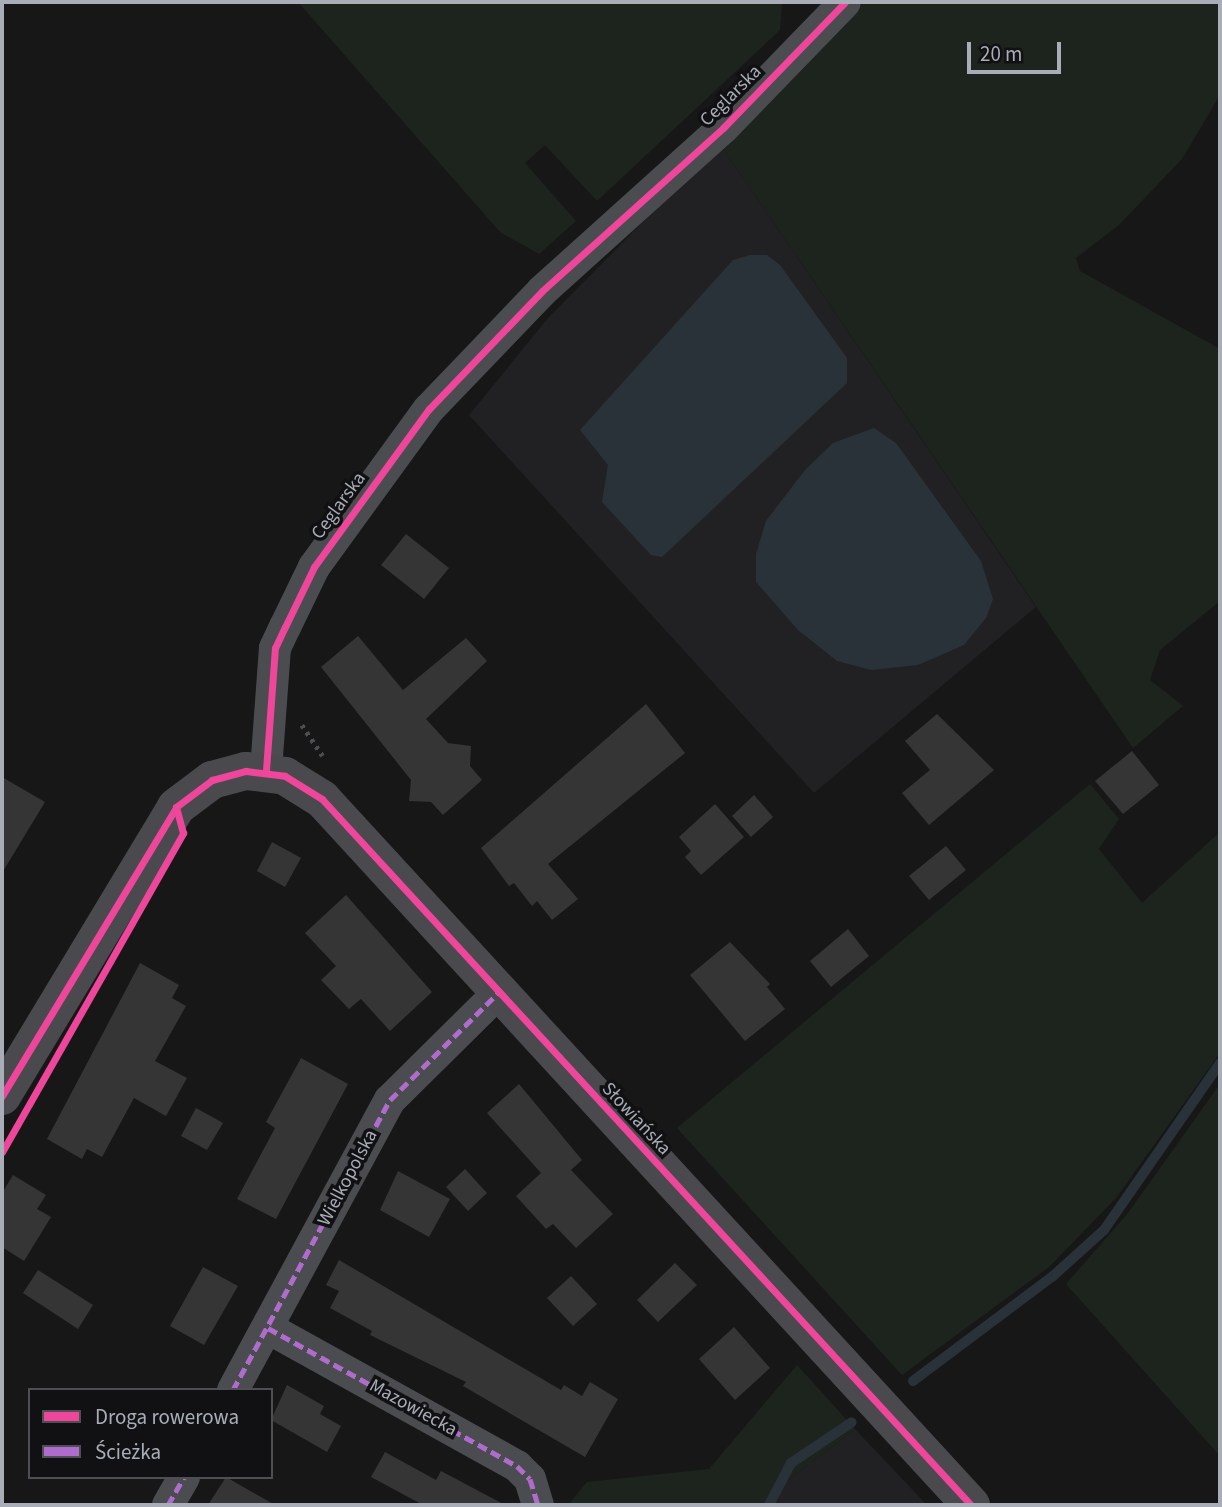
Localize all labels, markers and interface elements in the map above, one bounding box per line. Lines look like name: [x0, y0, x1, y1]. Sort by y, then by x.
scale bar: [970, 28, 1064, 72]
text: 20 m: [980, 39, 1022, 69]
street label: Ceglarska: [696, 61, 766, 131]
street label: Ceglarska: [307, 468, 371, 544]
street label: Słowiańska: [597, 1078, 675, 1160]
street label: Wielkopolska: [313, 1126, 383, 1230]
street label: Mazowiecka: [365, 1375, 461, 1441]
legend: [28, 1388, 273, 1479]
text: Droga rowerowa: [95, 1402, 239, 1432]
text: Ścieżka: [95, 1437, 161, 1467]

